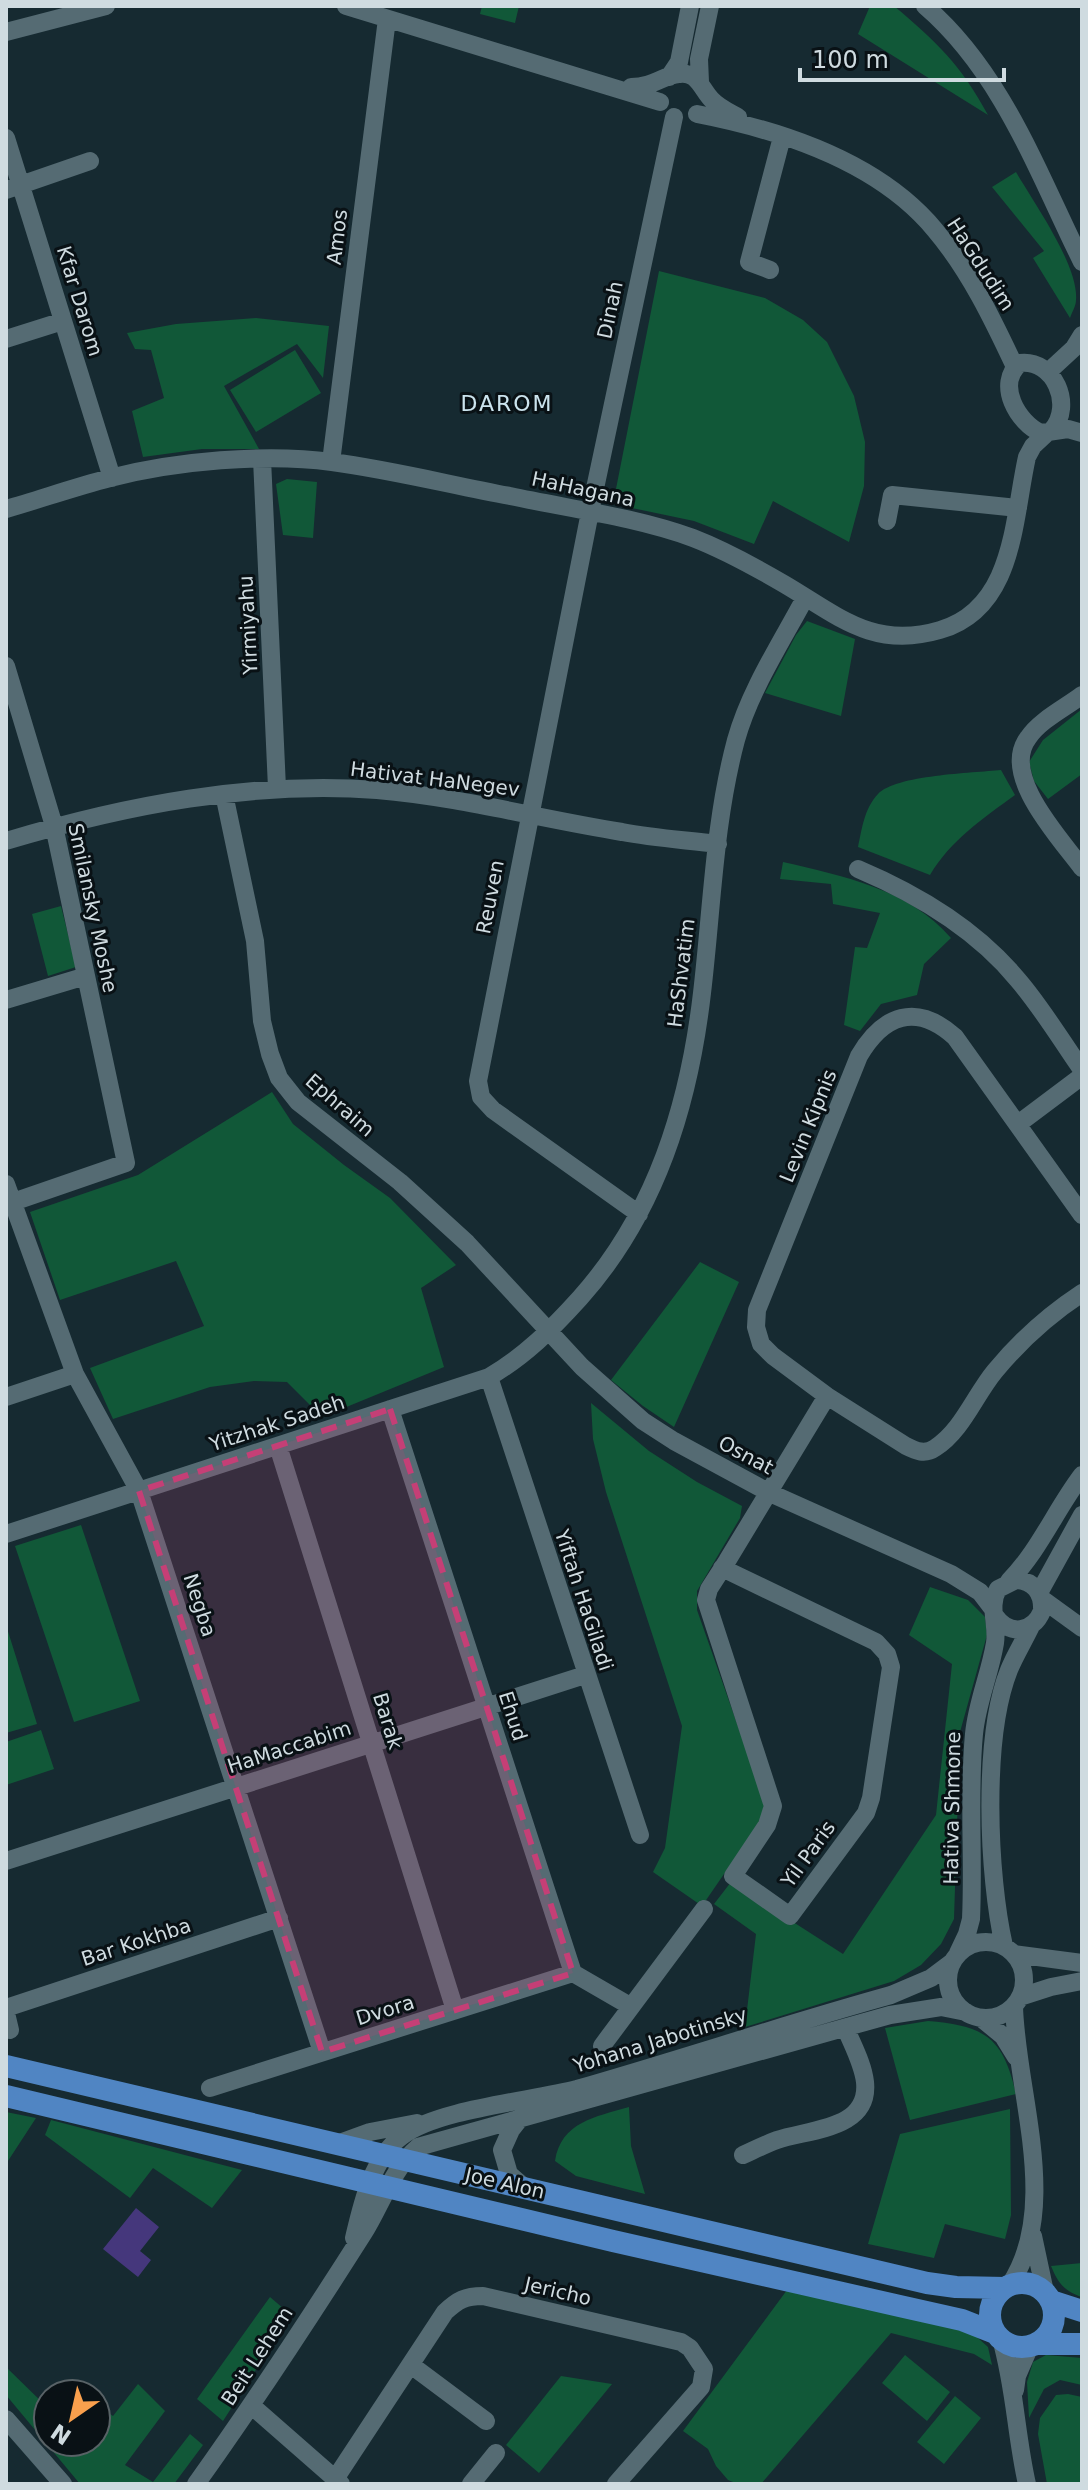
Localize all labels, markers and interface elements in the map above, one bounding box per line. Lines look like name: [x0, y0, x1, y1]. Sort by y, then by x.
scale bar: [800, 32, 1004, 82]
text: 100 m: [812, 46, 889, 74]
street label: Amos: [322, 208, 352, 266]
street label: HaGdudim: [942, 213, 1020, 315]
street label: Kfar Darom: [52, 243, 108, 359]
street label: Dinah: [592, 279, 628, 341]
district label: DAROM: [460, 391, 554, 416]
street label: HaHagana: [529, 466, 637, 512]
street label: Yirmiyahu: [233, 575, 263, 676]
street label: Hativat HaNegev: [349, 757, 521, 801]
street label: Smilansky Moshe: [63, 821, 123, 995]
street label: Reuven: [471, 858, 509, 936]
street label: HaShvatim: [662, 917, 700, 1029]
street label: Levin Kipnis: [774, 1066, 842, 1186]
street label: Ephraim: [301, 1069, 379, 1141]
street label: Yitzhak Sadeh: [205, 1390, 348, 1456]
street label: Osnat: [714, 1431, 778, 1480]
street label: Yiftah HaGiladi: [550, 1525, 618, 1674]
street label: Negba: [179, 1570, 221, 1640]
street label: Ehud: [494, 1688, 532, 1744]
street label: Barak: [368, 1690, 408, 1753]
street label: HaMaccabim: [224, 1716, 354, 1778]
street label: Hativa Shmone: [939, 1731, 965, 1885]
street label: Yil Paris: [775, 1816, 840, 1893]
street label: Bar Kokhba: [78, 1913, 194, 1971]
street label: Dvora: [353, 1990, 417, 2030]
street label: Yohana Jabotinsky: [569, 2002, 750, 2078]
street label: Joe Alon: [461, 2162, 547, 2204]
street label: Jericho: [520, 2271, 594, 2310]
street label: Beit Lehem: [216, 2302, 298, 2410]
north arrow: [32, 2378, 112, 2458]
text: N: [46, 2419, 76, 2450]

